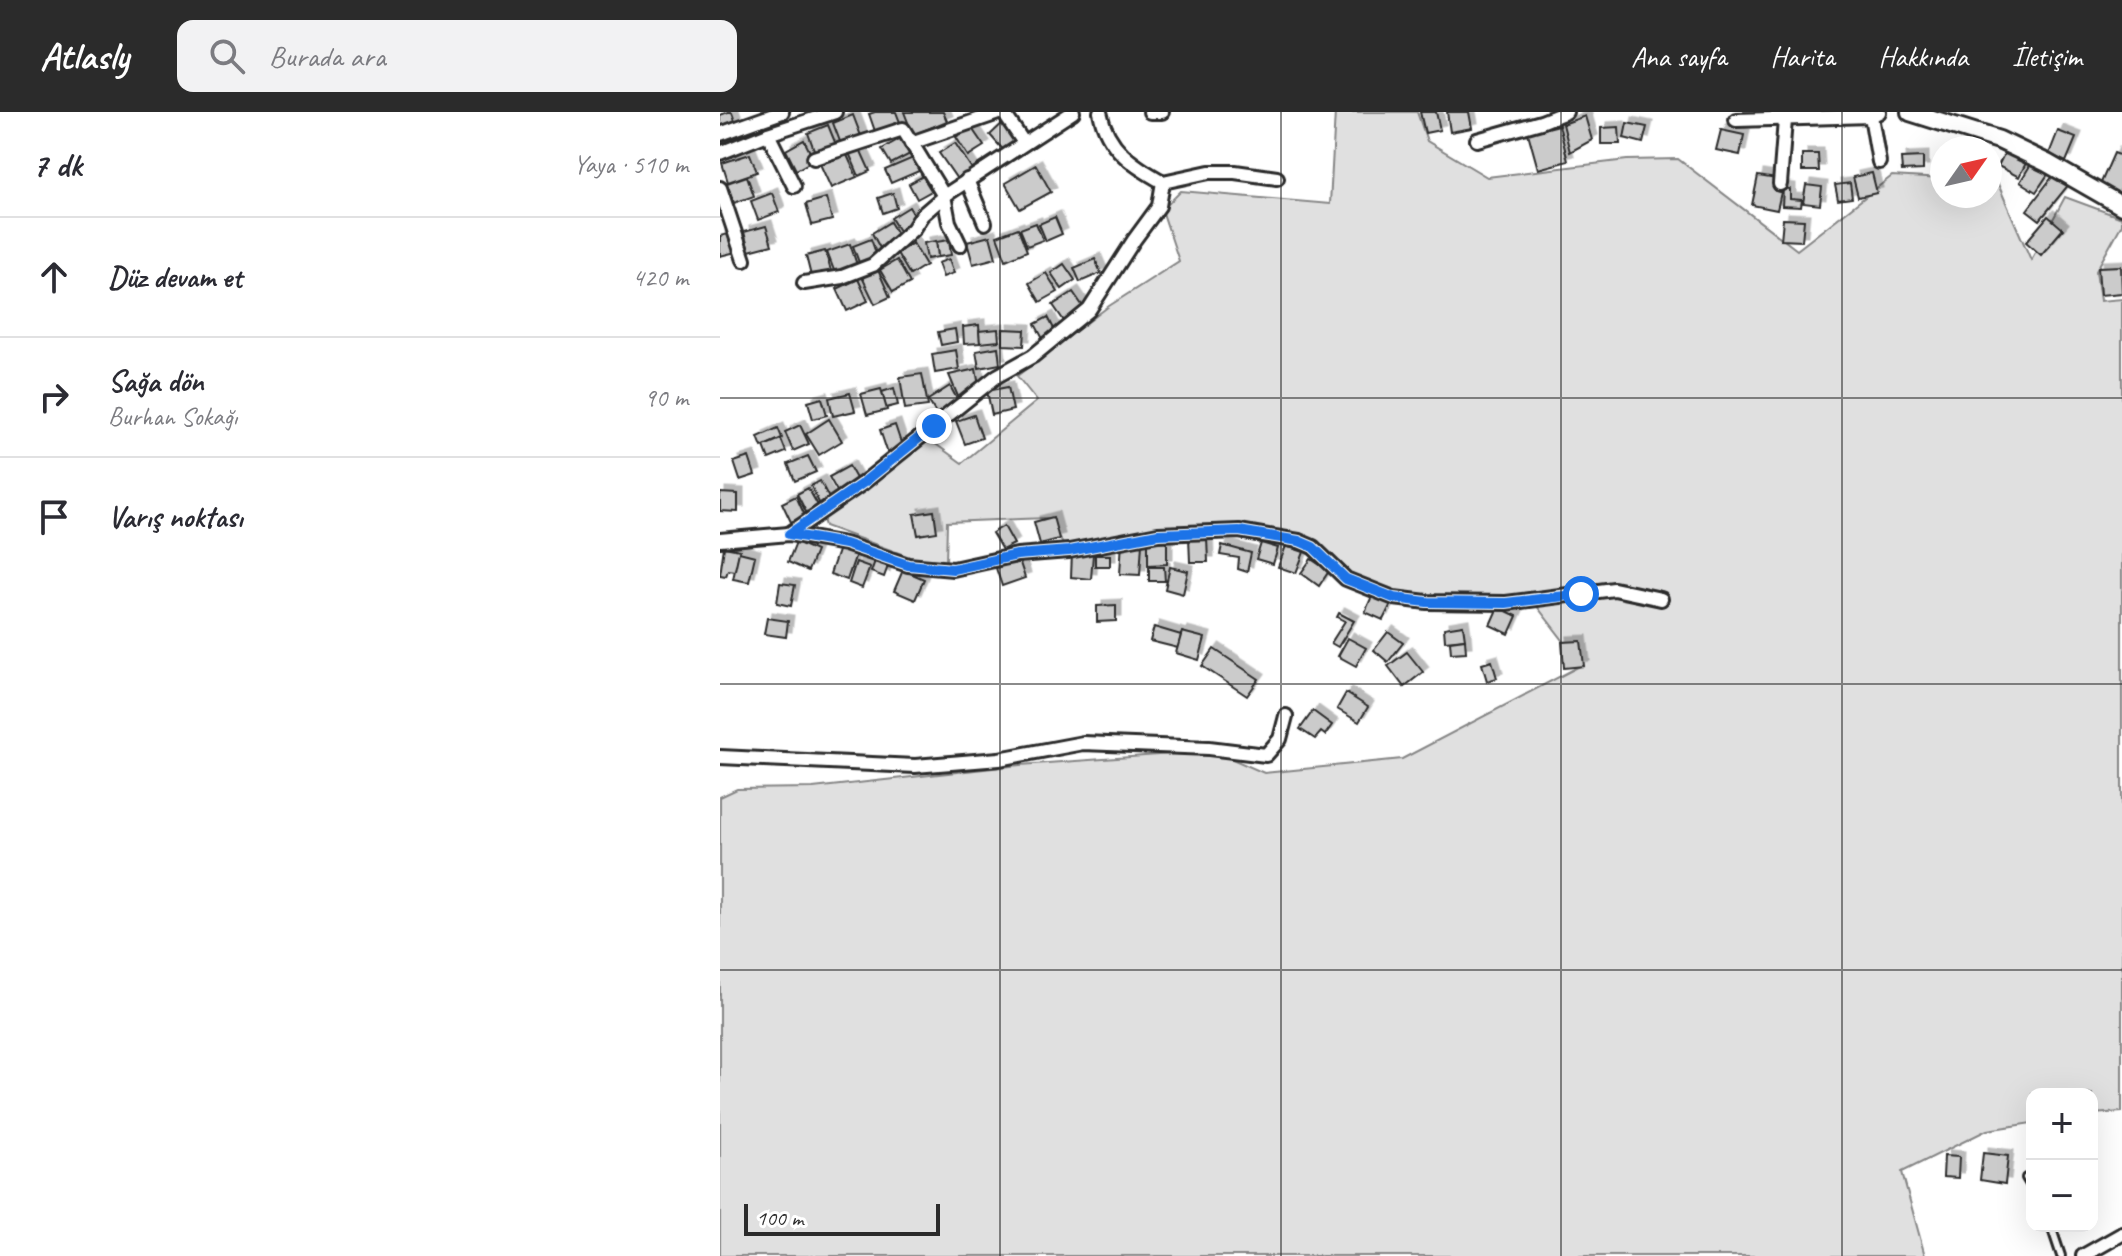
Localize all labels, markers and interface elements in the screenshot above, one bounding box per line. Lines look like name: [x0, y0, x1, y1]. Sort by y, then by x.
search box: [177, 20, 737, 92]
text: Atlasly: [40, 33, 129, 80]
icon: search: [205, 34, 249, 78]
text: Burada ara: [269, 37, 386, 75]
text: Ana sayfa: [1631, 39, 1726, 74]
text: Harita: [1770, 39, 1834, 74]
text: Hakkında: [1878, 39, 1968, 74]
text: İletişim: [2012, 39, 2082, 74]
north arrow: [1930, 136, 2002, 208]
text: 7 dk: [32, 143, 82, 186]
text: Yaya · 510 m: [573, 148, 688, 181]
icon: ahead: [32, 255, 76, 299]
text: Düz devam et: [108, 258, 242, 296]
text: 420 m: [632, 261, 688, 294]
text: Sağa dön: [108, 362, 204, 400]
icon: right: [32, 375, 76, 419]
text: 90 m: [644, 381, 688, 414]
text: Burhan Sokağı: [108, 400, 237, 433]
route end: [916, 408, 952, 444]
icon: arrive: [32, 495, 76, 539]
text: Varış noktası: [108, 498, 243, 536]
route start: [1563, 576, 1599, 612]
map controls: [2026, 1088, 2098, 1232]
button: +: [2026, 1088, 2098, 1160]
button: −: [2026, 1160, 2098, 1232]
scale bar: [744, 1200, 940, 1236]
text: 100 m: [756, 1204, 803, 1232]

